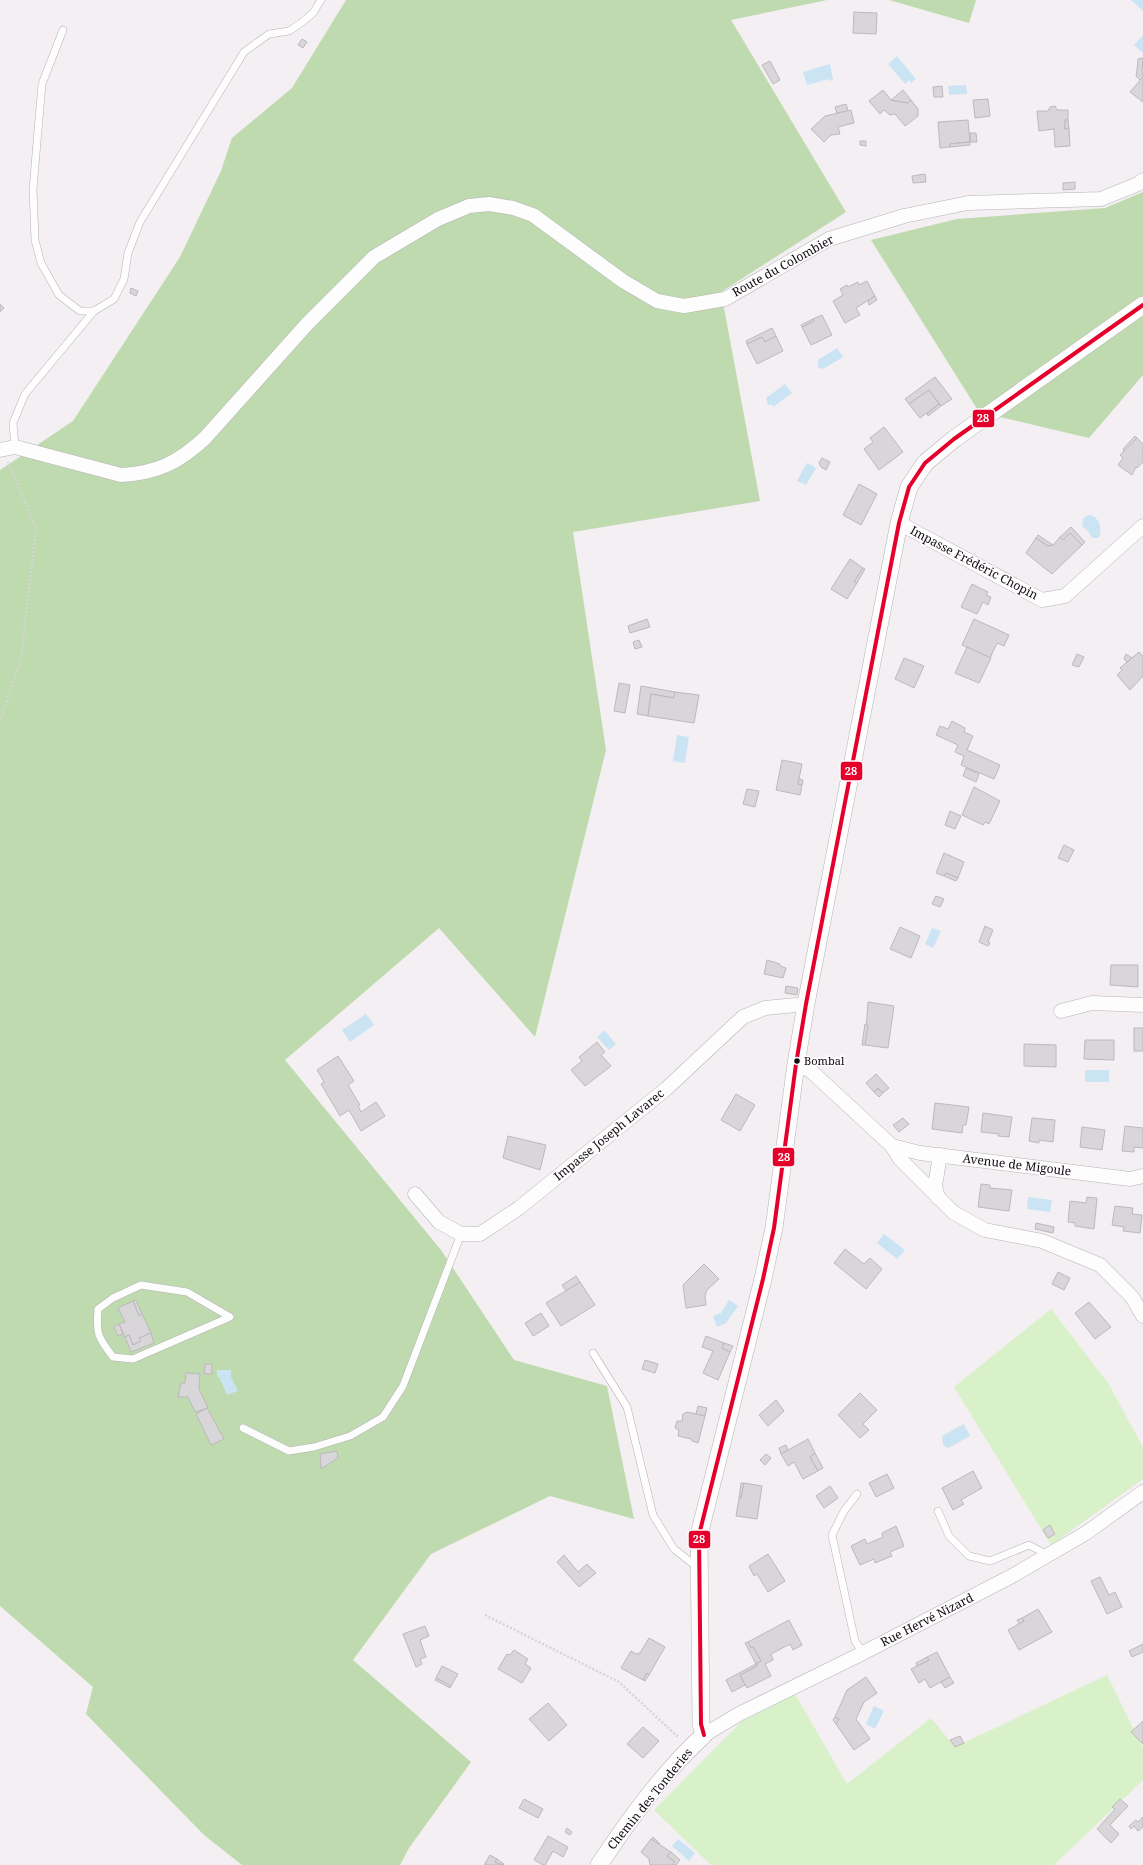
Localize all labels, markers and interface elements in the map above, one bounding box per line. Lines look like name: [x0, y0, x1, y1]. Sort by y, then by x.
street label: Route du Colombier: [729, 230, 837, 301]
line badge: 28: [972, 409, 995, 428]
text: 28: [977, 410, 989, 425]
street label: Impasse Frédéric Chopin: [907, 522, 1041, 604]
line badge: 28: [840, 761, 863, 781]
text: 28: [845, 763, 857, 778]
place label: Bombal: [804, 1053, 845, 1068]
marker: Bombal: [792, 1056, 802, 1066]
street label: Impasse Joseph Lavarec: [550, 1085, 667, 1184]
line badge: 28: [772, 1147, 795, 1167]
text: 28: [778, 1149, 790, 1164]
street label: Avenue de Migoule: [962, 1149, 1072, 1180]
line badge: 28: [688, 1530, 711, 1549]
text: 28: [693, 1531, 705, 1546]
street label: Rue Hervé Nizard: [877, 1589, 977, 1650]
street label: Chemin des Tonderies: [603, 1744, 696, 1853]

